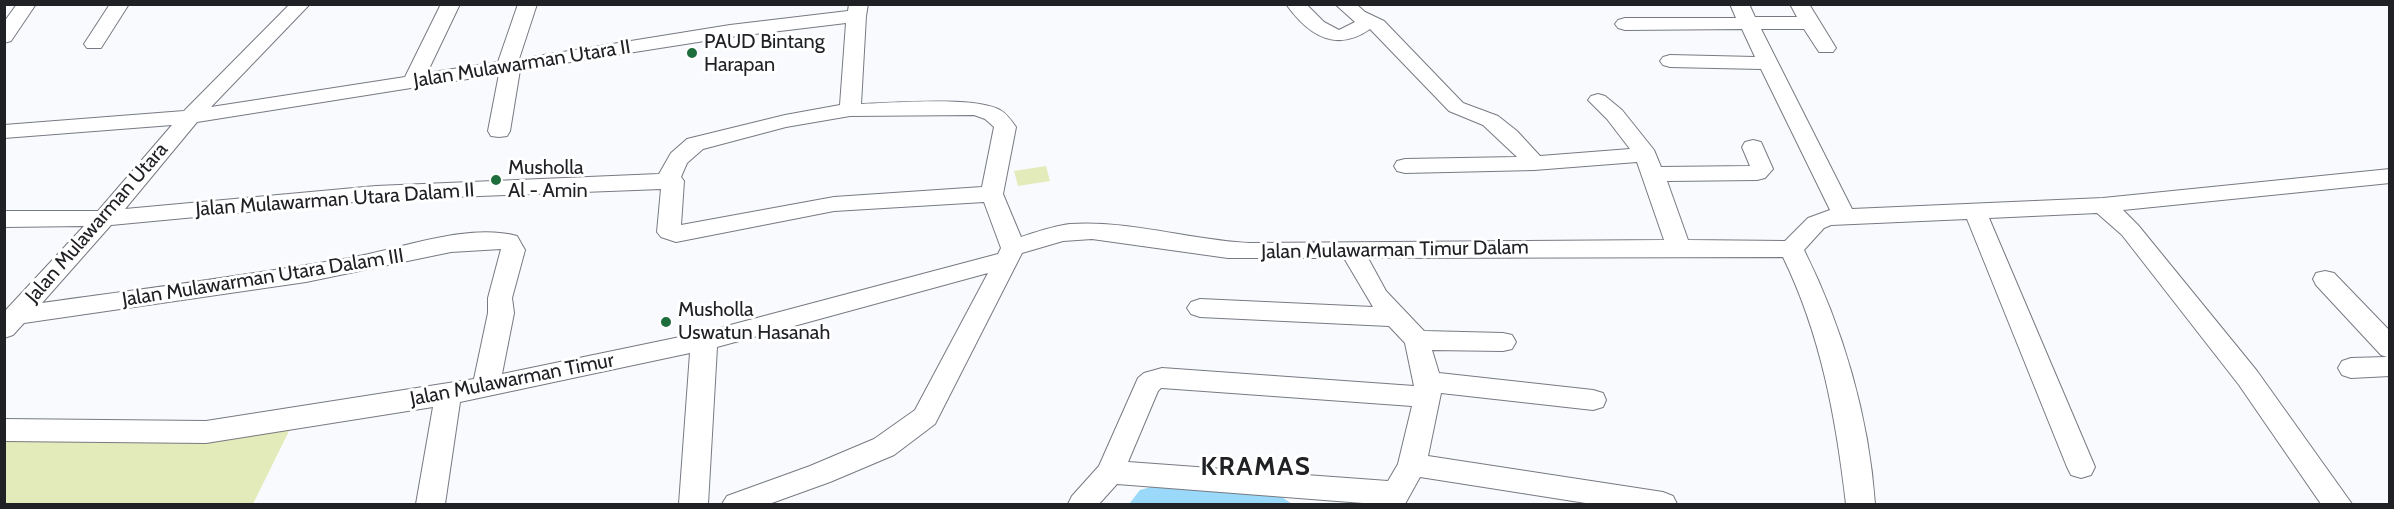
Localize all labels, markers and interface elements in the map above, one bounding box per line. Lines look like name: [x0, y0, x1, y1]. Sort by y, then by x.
place label: PAUD Bintang Harapan: [704, 30, 825, 77]
street label: Jalan Mulawarman Utara II: [412, 35, 632, 93]
marker: PAUD Bintang Harapan: [685, 46, 699, 60]
street label: Jalan Mulawarman Utara: [21, 138, 173, 308]
place label: Musholla Al - Amin: [508, 156, 588, 203]
marker: Musholla Al - Amin: [489, 173, 503, 187]
street label: Jalan Mulawarman Utara Dalam II: [195, 178, 475, 222]
street label: Jalan Mulawarman Timur Dalam: [1261, 236, 1529, 264]
street label: Jalan Mulawarman Utara Dalam III: [120, 244, 406, 312]
place label: Musholla Uswatun Hasanah: [678, 298, 830, 345]
marker: Musholla Uswatun Hasanah: [659, 315, 673, 329]
street label: Jalan Mulawarman Timur: [408, 348, 616, 412]
district label: KRAMAS: [1201, 451, 1311, 483]

